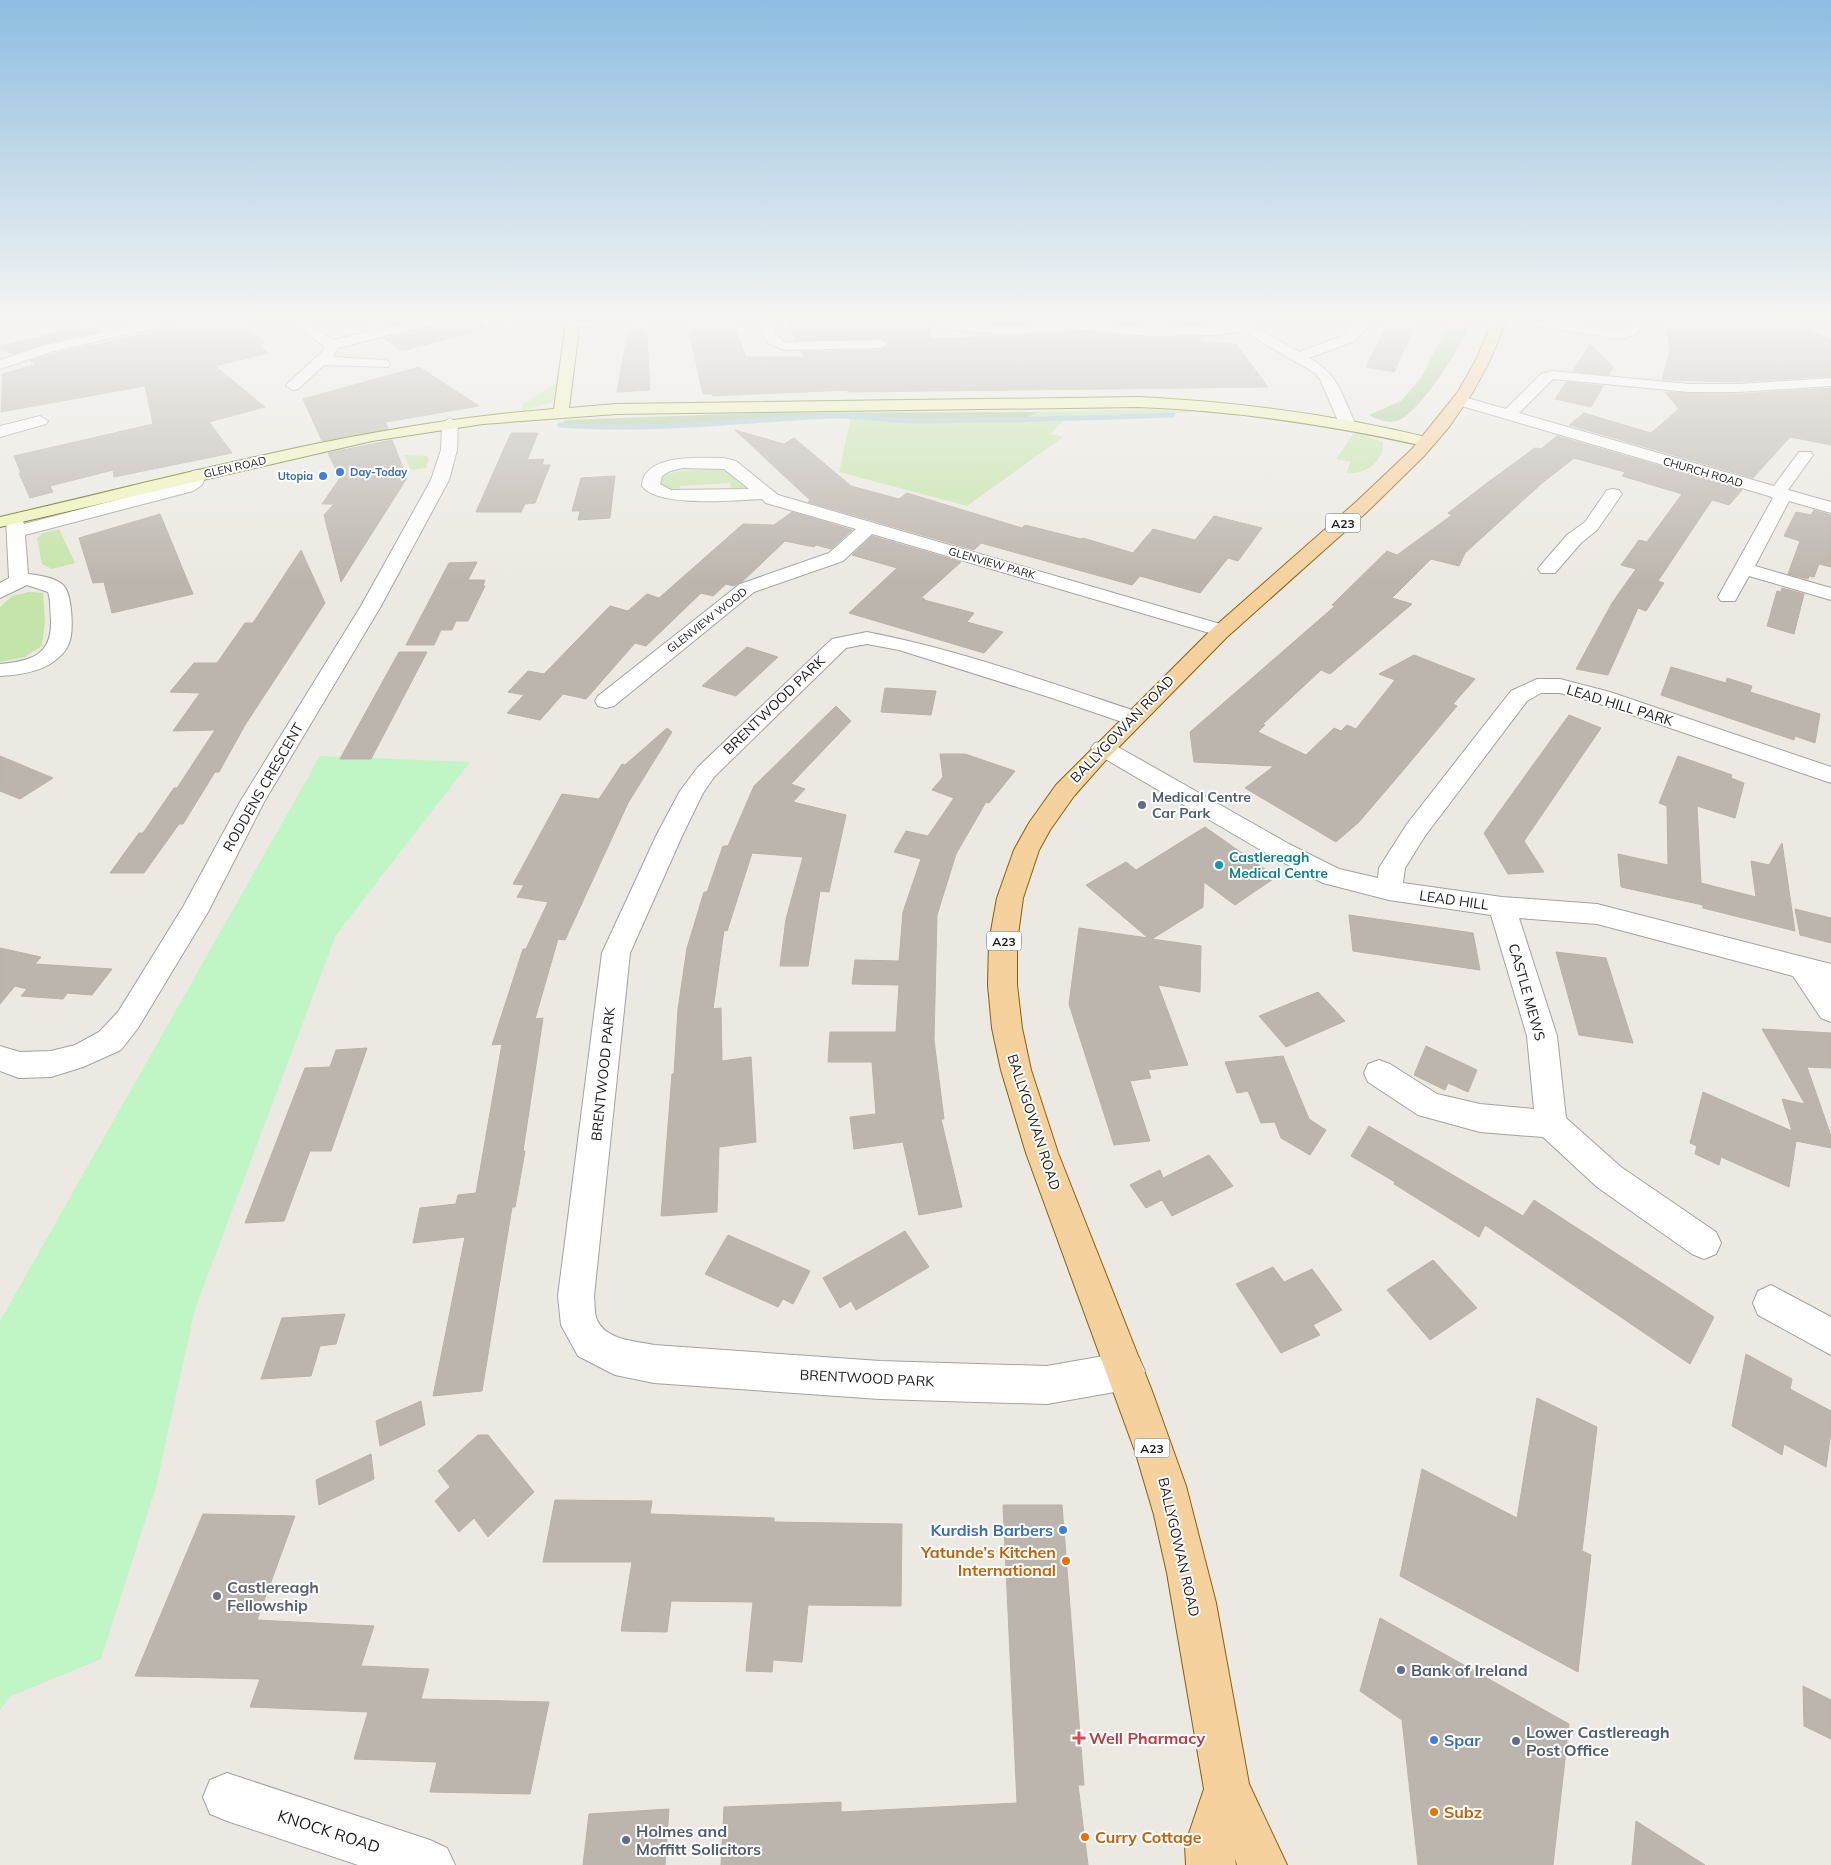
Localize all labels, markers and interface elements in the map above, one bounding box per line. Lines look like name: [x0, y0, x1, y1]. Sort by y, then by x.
street label: GLEN ROAD: [202, 453, 268, 481]
street label: CHURCH ROAD: [1661, 454, 1745, 490]
place label: Day-Today: [350, 465, 407, 479]
marker: Day-Today: [334, 466, 346, 478]
place label: Utopia: [278, 469, 313, 483]
marker: Utopia: [317, 470, 329, 482]
road number: A23: [1326, 514, 1360, 532]
street label: GLENVIEW PARK: [947, 544, 1038, 582]
street label: GLENVIEW WOOD: [664, 584, 750, 656]
street label: BRENTWOOD PARK: [719, 651, 829, 758]
street label: BALLYGOWAN ROAD: [1066, 672, 1178, 786]
street label: LEAD HILL PARK: [1565, 680, 1676, 730]
street label: RODDENS CRESCENT: [219, 719, 307, 854]
place label: Medical Centre Car Park: [1152, 788, 1251, 822]
marker: Medical Centre Car Park: [1136, 799, 1148, 811]
place label: Castlereagh Medical Centre: [1229, 848, 1328, 882]
marker: Castlereagh Medical Centre: [1213, 859, 1225, 871]
street label: LEAD HILL: [1418, 886, 1490, 914]
road number: A23: [986, 931, 1022, 950]
street label: CASTLE MEWS: [1505, 941, 1550, 1043]
street label: BRENTWOOD PARK: [587, 1005, 619, 1142]
street label: BALLYGOWAN ROAD: [1003, 1052, 1065, 1192]
street label: BRENTWOOD PARK: [799, 1365, 936, 1391]
road number: A23: [1134, 1439, 1170, 1458]
street label: BALLYGOWAN ROAD: [1154, 1476, 1204, 1618]
place label: Kurdish Barbers: [931, 1520, 1053, 1540]
marker: Kurdish Barbers: [1057, 1524, 1069, 1536]
place label: Yatunde’s Kitchen International: [920, 1542, 1056, 1580]
marker: Yatunde’s Kitchen International: [1060, 1555, 1072, 1567]
place label: Castlereagh Fellowship: [227, 1577, 319, 1615]
marker: Castlereagh Fellowship: [211, 1590, 223, 1602]
place label: Bank of Ireland: [1411, 1660, 1528, 1680]
marker: Bank of Ireland: [1395, 1664, 1407, 1676]
place label: Lower Castlereagh Post Office: [1526, 1722, 1670, 1760]
place label: Well Pharmacy: [1089, 1728, 1205, 1748]
place label: Spar: [1444, 1730, 1481, 1750]
marker: Well Pharmacy: [1073, 1732, 1085, 1744]
marker: Spar: [1428, 1734, 1440, 1746]
marker: Lower Castlereagh Post Office: [1510, 1735, 1522, 1747]
place label: Subz: [1444, 1802, 1482, 1822]
street label: KNOCK ROAD: [275, 1805, 383, 1857]
marker: Subz: [1428, 1806, 1440, 1818]
place label: Holmes and Moffitt Solicitors: [636, 1821, 761, 1859]
place label: Curry Cottage: [1095, 1827, 1202, 1847]
marker: Curry Cottage: [1079, 1831, 1091, 1843]
marker: Holmes and Moffitt Solicitors: [620, 1834, 632, 1846]

